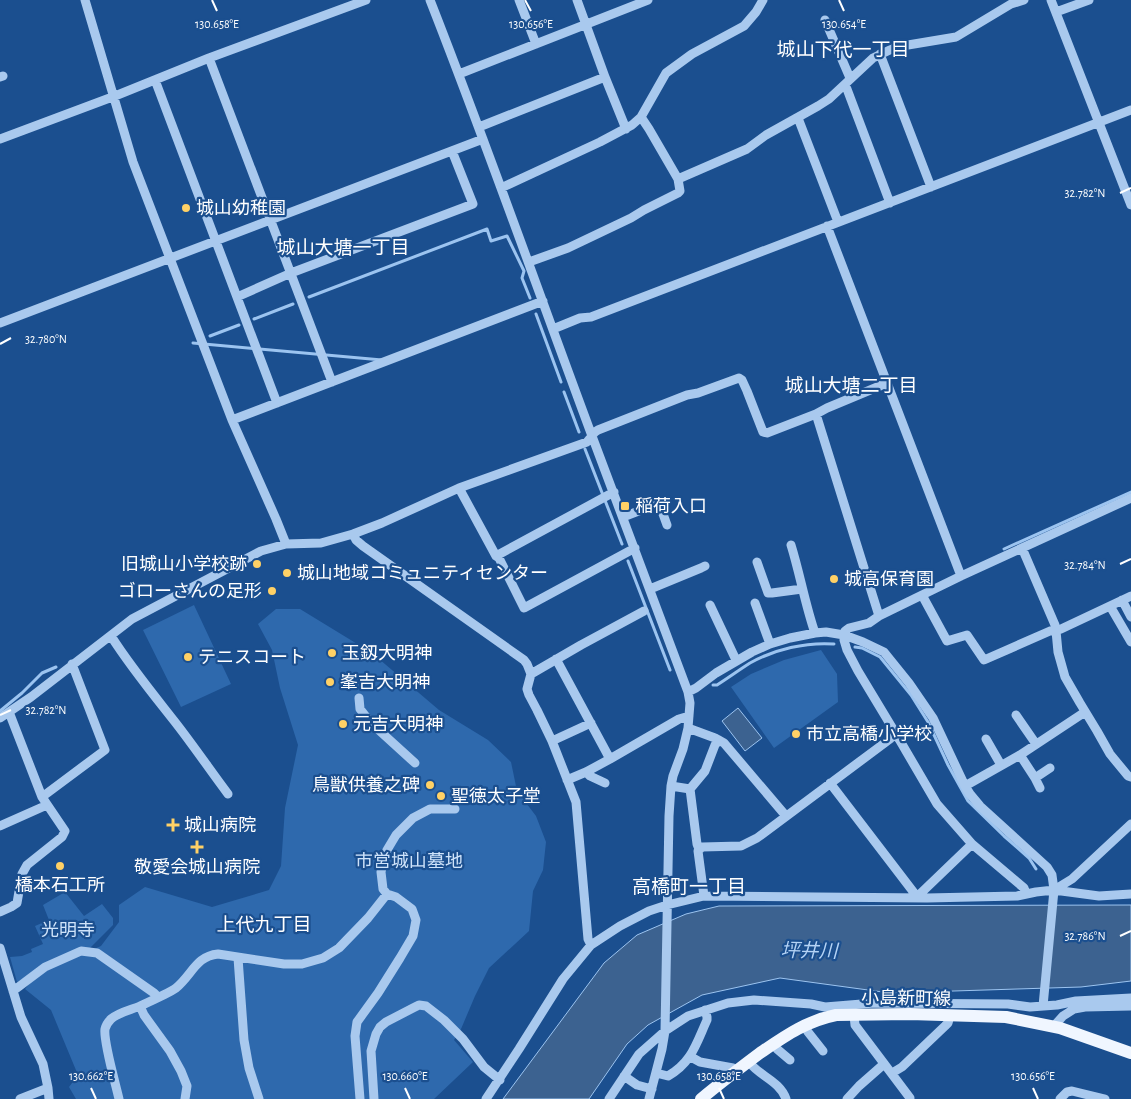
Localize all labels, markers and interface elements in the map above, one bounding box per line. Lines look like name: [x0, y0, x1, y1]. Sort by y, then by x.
text: 130.658°E: [195, 18, 239, 30]
text: 130.656°E: [509, 18, 553, 30]
text: 130.654°E: [822, 18, 866, 30]
district label: 城山下代一丁目: [776, 40, 910, 60]
text: 32.782°N: [1064, 187, 1106, 199]
place label: 城山幼稚園: [196, 198, 286, 218]
marker: 城山幼稚園: [180, 202, 192, 214]
district label: 城山大塘一丁目: [276, 238, 410, 258]
text: 32.780°N: [25, 333, 67, 345]
district label: 城山大塘二丁目: [784, 376, 918, 396]
place label: 稲荷入口: [635, 497, 707, 516]
marker: 稲荷入口: [619, 500, 631, 512]
place label: 旧城山小学校跡: [121, 554, 247, 574]
marker: 旧城山小学校跡: [251, 558, 263, 570]
text: 32.784°N: [1064, 559, 1106, 571]
place label: 城山地域コミュニティセンター: [297, 564, 548, 583]
marker: 城山地域コミュニティセンター: [281, 567, 293, 579]
place label: 城高保育園: [844, 570, 934, 589]
marker: 城高保育園: [828, 573, 840, 585]
place label: ゴローさんの足形: [118, 581, 262, 601]
marker: ゴローさんの足形: [266, 585, 278, 597]
place label: 玉釼大明神: [342, 644, 432, 663]
marker: 玉釼大明神: [326, 647, 338, 659]
place label: テニスコート: [198, 649, 306, 667]
marker: テニスコート: [182, 651, 194, 663]
place label: 峯吉大明神: [340, 673, 430, 692]
marker: 峯吉大明神: [324, 676, 336, 688]
text: 32.782°N: [25, 704, 67, 716]
place label: 元吉大明神: [353, 715, 443, 734]
marker: 元吉大明神: [337, 718, 349, 730]
place label: 市立高橋小学校: [806, 724, 932, 744]
marker: 市立高橋小学校: [790, 728, 802, 740]
place label: 鳥獣供養之碑: [312, 775, 420, 795]
marker: 鳥獣供養之碑: [424, 779, 436, 791]
place label: 聖徳太子堂: [451, 786, 541, 806]
marker: 聖徳太子堂: [435, 790, 447, 802]
place label: 城山病院: [184, 816, 256, 835]
marker: 城山病院: [166, 818, 180, 832]
marker: 敬愛会城山病院: [190, 840, 204, 854]
park label: 市営城山墓地: [355, 851, 463, 871]
place label: 敬愛会城山病院: [134, 858, 260, 877]
marker: 橋本石工所: [54, 860, 66, 872]
place label: 橋本石工所: [15, 876, 105, 895]
district label: 高橋町一丁目: [632, 877, 746, 897]
district label: 上代九丁目: [216, 915, 312, 935]
park label: 光明寺: [41, 921, 95, 940]
text: 32.786°N: [1064, 930, 1106, 942]
water label: 坪井川: [780, 941, 840, 962]
street label: 小島新町線: [861, 987, 951, 1009]
text: 130.662°E: [69, 1070, 113, 1082]
text: 130.660°E: [382, 1070, 428, 1082]
text: 130.658°E: [697, 1070, 741, 1082]
text: 130.656°E: [1011, 1070, 1055, 1082]

